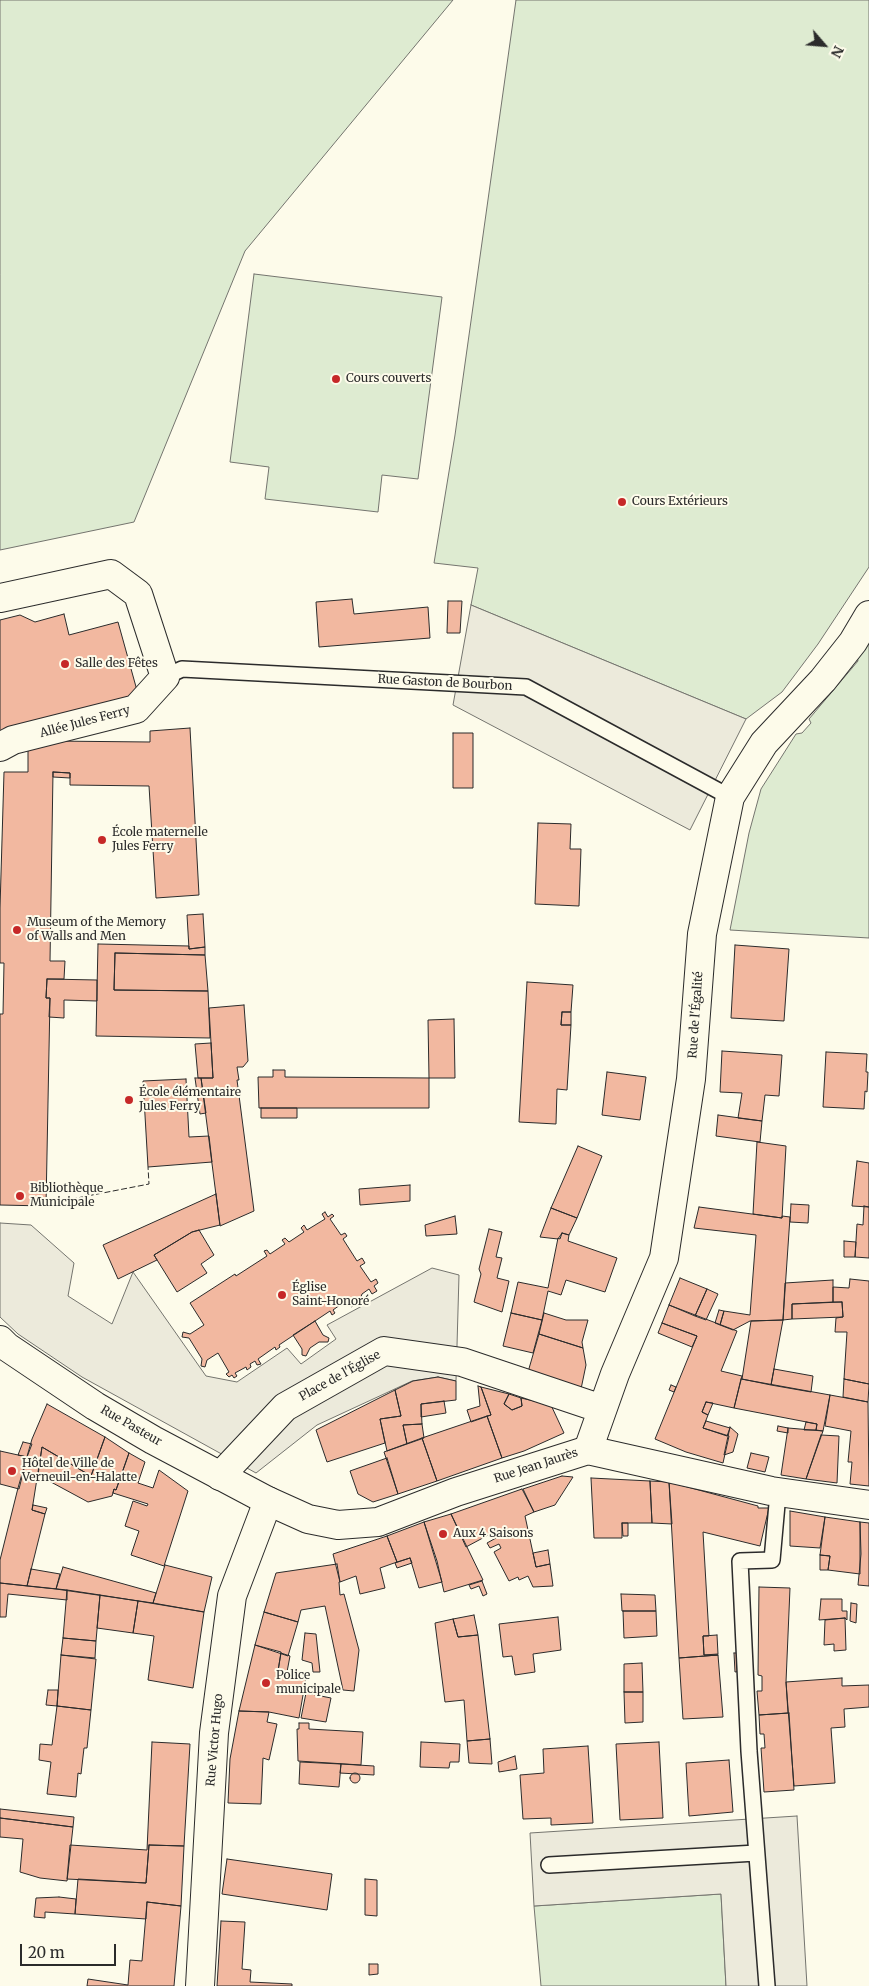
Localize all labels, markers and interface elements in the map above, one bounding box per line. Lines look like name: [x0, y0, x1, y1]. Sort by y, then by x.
north arrow: [799, 20, 849, 70]
text: N: [827, 43, 848, 61]
place label: Cours couverts: [346, 372, 431, 386]
marker: Cours couverts: [330, 373, 342, 385]
place label: Cours Extérieurs: [632, 495, 728, 509]
marker: Cours Extérieurs: [616, 496, 628, 508]
place label: Salle des Fêtes: [75, 657, 158, 671]
marker: Salle des Fêtes: [59, 658, 71, 670]
street label: Rue Gaston de Bourbon: [377, 672, 513, 694]
street label: Allée Jules Ferry: [38, 703, 132, 741]
place label: École maternelle Jules Ferry: [112, 826, 208, 854]
marker: École maternelle Jules Ferry: [96, 834, 108, 846]
place label: Museum of the Memory of Walls and Men: [27, 916, 166, 944]
marker: Museum of the Memory of Walls and Men: [11, 924, 23, 936]
street label: Rue de l'Égalité: [686, 971, 706, 1059]
place label: École élémentaire Jules Ferry: [139, 1086, 241, 1114]
marker: École élémentaire Jules Ferry: [123, 1094, 135, 1106]
place label: Bibliothèque Municipale: [30, 1182, 103, 1210]
marker: Bibliothèque Municipale: [14, 1190, 26, 1202]
place label: Église Saint-Honoré: [292, 1281, 369, 1309]
marker: Église Saint-Honoré: [276, 1289, 288, 1301]
street label: Place de l'Église: [297, 1348, 383, 1404]
street label: Rue Pasteur: [98, 1403, 164, 1449]
street label: Rue Jean Jaurès: [492, 1446, 580, 1486]
place label: Hôtel de Ville de Verneuil-en-Halatte: [22, 1457, 137, 1485]
marker: Hôtel de Ville de Verneuil-en-Halatte: [6, 1465, 18, 1477]
place label: Aux 4 Saisons: [453, 1527, 533, 1541]
marker: Aux 4 Saisons: [437, 1528, 449, 1540]
place label: Police municipale: [276, 1669, 341, 1697]
marker: Police municipale: [260, 1677, 272, 1689]
street label: Rue Victor Hugo: [204, 1693, 226, 1787]
scale bar: [22, 1934, 119, 1966]
text: 20 m: [28, 1943, 65, 1962]

